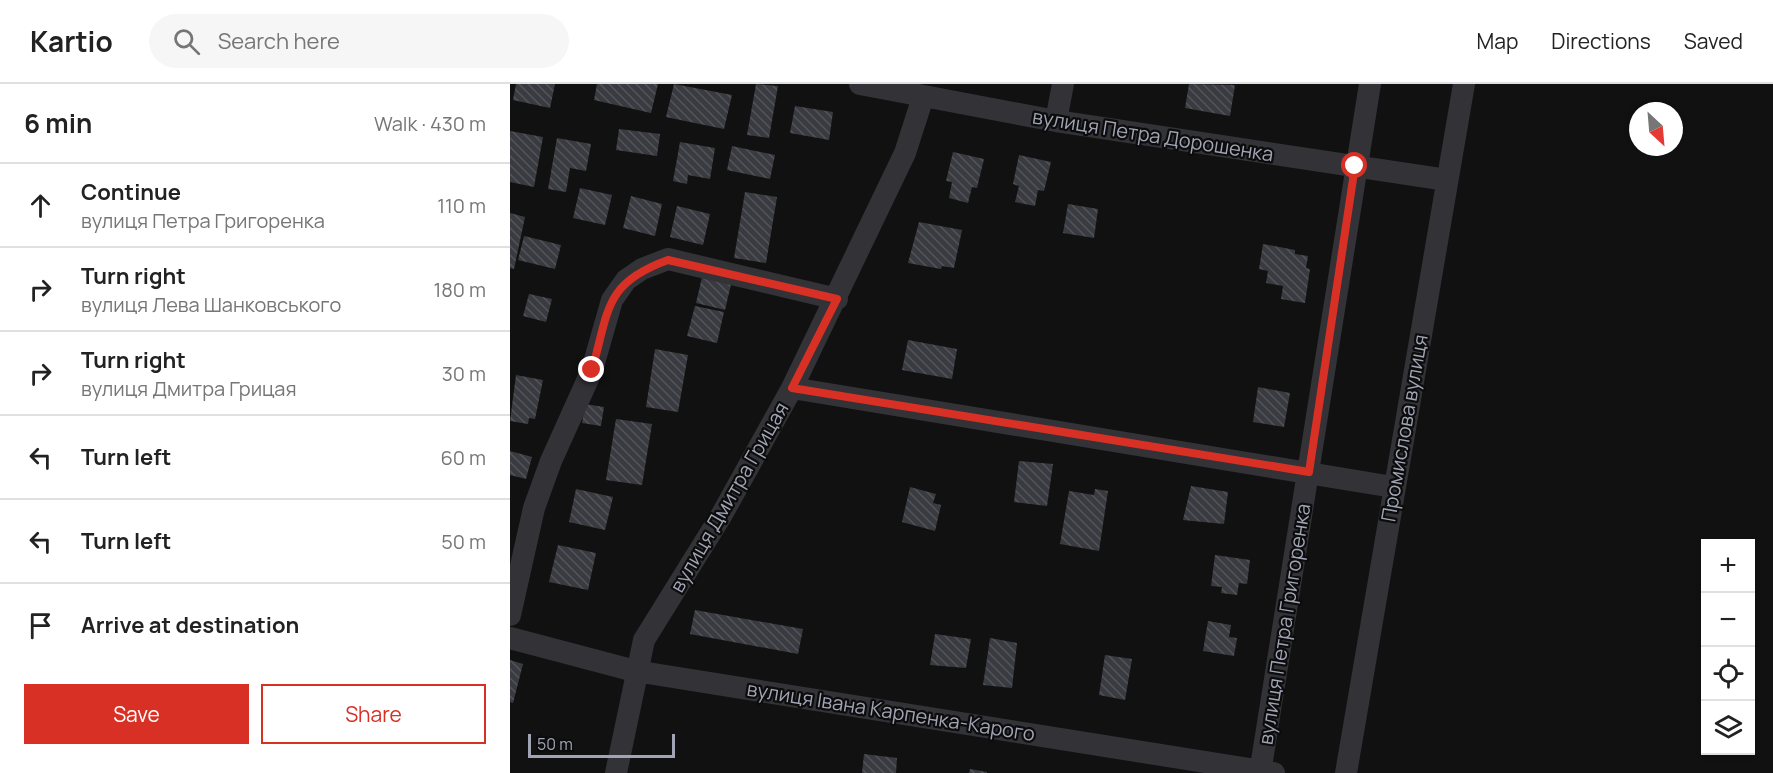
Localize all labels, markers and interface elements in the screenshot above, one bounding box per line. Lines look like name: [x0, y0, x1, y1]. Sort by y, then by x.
search box: [149, 14, 569, 68]
text: Kartio: [30, 22, 113, 60]
icon: search: [170, 25, 203, 58]
text: Search here: [218, 26, 340, 56]
text: Map: [1477, 27, 1518, 55]
text: Directions: [1551, 27, 1651, 55]
text: Saved: [1684, 27, 1743, 55]
north arrow: [1629, 102, 1683, 156]
street label: вулиця Петра Дорошенка: [1031, 103, 1275, 167]
text: 6 min: [24, 105, 92, 141]
text: Walk · 430 m: [374, 110, 486, 137]
route start: [1341, 152, 1367, 178]
text: Continue: [81, 177, 181, 207]
icon: ahead: [24, 189, 57, 222]
text: 110 m: [437, 192, 486, 219]
text: вулиця Петра Григоренка: [81, 207, 325, 234]
text: Turn right: [81, 261, 186, 291]
icon: right: [24, 273, 57, 306]
text: 180 m: [433, 276, 486, 303]
text: вулиця Лева Шанковського: [81, 291, 341, 318]
street label: Промислова вулиця: [1374, 332, 1434, 524]
text: Turn right: [81, 345, 186, 375]
route end: [578, 356, 604, 382]
icon: right: [24, 357, 57, 390]
text: 30 m: [442, 360, 486, 387]
text: вулиця Дмитра Грицая: [81, 375, 297, 402]
street label: вулиця Дмитра Грицая: [663, 397, 795, 597]
icon: left: [24, 441, 57, 474]
text: Turn left: [81, 442, 171, 472]
text: 60 m: [440, 444, 486, 471]
street label: вулиця Петра Григоренка: [1252, 502, 1316, 746]
icon: left: [24, 525, 57, 558]
text: Turn left: [81, 526, 171, 556]
text: 50 m: [441, 528, 486, 555]
map controls: [1701, 539, 1755, 755]
button: +: [1701, 539, 1755, 593]
button: −: [1701, 593, 1755, 647]
icon: arrive: [24, 609, 57, 642]
text: Arrive at destination: [81, 610, 299, 640]
button: locate: [1701, 647, 1755, 701]
street label: вулиця Івана Карпенка-Карого: [745, 675, 1037, 747]
button: Save: [24, 684, 249, 744]
button: Share: [261, 684, 486, 744]
button: layers: [1701, 701, 1755, 755]
scale bar: [528, 731, 675, 758]
text: 50 m: [537, 733, 573, 755]

